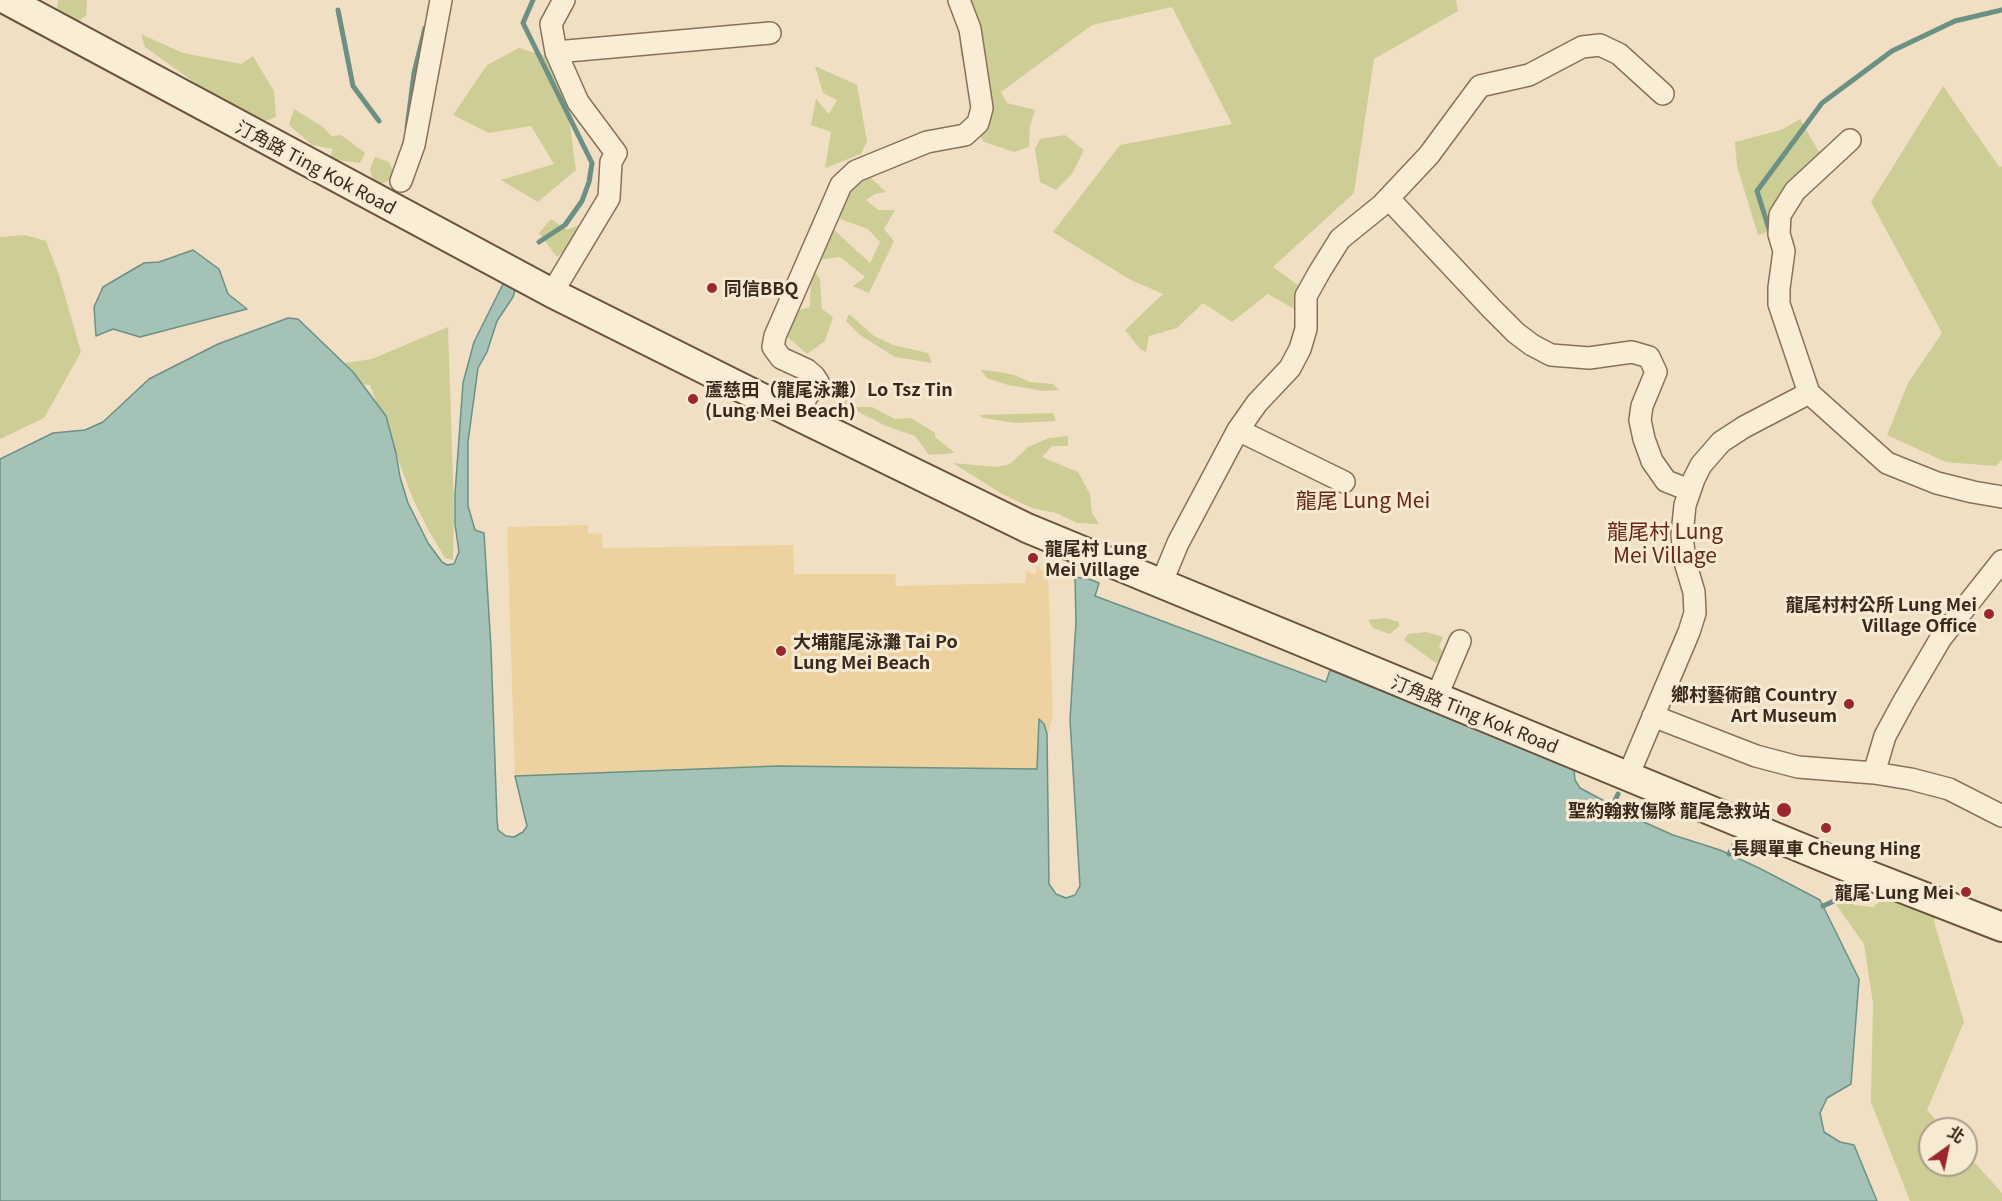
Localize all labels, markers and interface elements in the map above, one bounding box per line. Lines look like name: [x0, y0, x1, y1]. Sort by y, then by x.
street label: 汀角路 Ting Kok Road: [232, 116, 400, 218]
place label: 同信BBQ: [724, 277, 798, 299]
marker: 同信BBQ: [705, 281, 719, 295]
place label: 蘆慈田（龍尾泳灘）Lo Tsz Tin (Lung Mei Beach): [705, 378, 953, 420]
marker: 蘆慈田（龍尾泳灘）Lo Tsz Tin (Lung Mei Beach): [686, 392, 700, 406]
district label: 龍尾 Lung Mei: [1296, 487, 1430, 513]
district label: 龍尾村 Lung Mei Village: [1605, 518, 1725, 568]
place label: 龍尾村 Lung Mei Village: [1045, 537, 1147, 580]
marker: 龍尾村 Lung Mei Village: [1026, 551, 1040, 565]
place label: 龍尾村村公所 Lung Mei Village Office: [1786, 593, 1977, 636]
marker: 龍尾村村公所 Lung Mei Village Office: [1982, 607, 1996, 621]
place label: 大埔龍尾泳灘 Tai Po Lung Mei Beach: [793, 630, 958, 672]
marker: 大埔龍尾泳灘 Tai Po Lung Mei Beach: [774, 644, 788, 658]
street label: 汀角路 Ting Kok Road: [1388, 671, 1562, 757]
place label: 鄉村藝術館 Country Art Museum: [1671, 683, 1837, 726]
marker: 鄉村藝術館 Country Art Museum: [1842, 697, 1856, 711]
place label: 聖約翰救傷隊 龍尾急救站: [1568, 799, 1770, 821]
marker: 聖約翰救傷隊 龍尾急救站: [1775, 801, 1793, 819]
marker: 長興單車 Cheung Hing: [1819, 821, 1833, 835]
place label: 長興單車 Cheung Hing: [1731, 837, 1921, 859]
place label: 龍尾 Lung Mei: [1835, 881, 1954, 903]
marker: 龍尾 Lung Mei: [1959, 885, 1973, 899]
north arrow: [1918, 1117, 1978, 1177]
text: 北: [1943, 1119, 1970, 1148]

